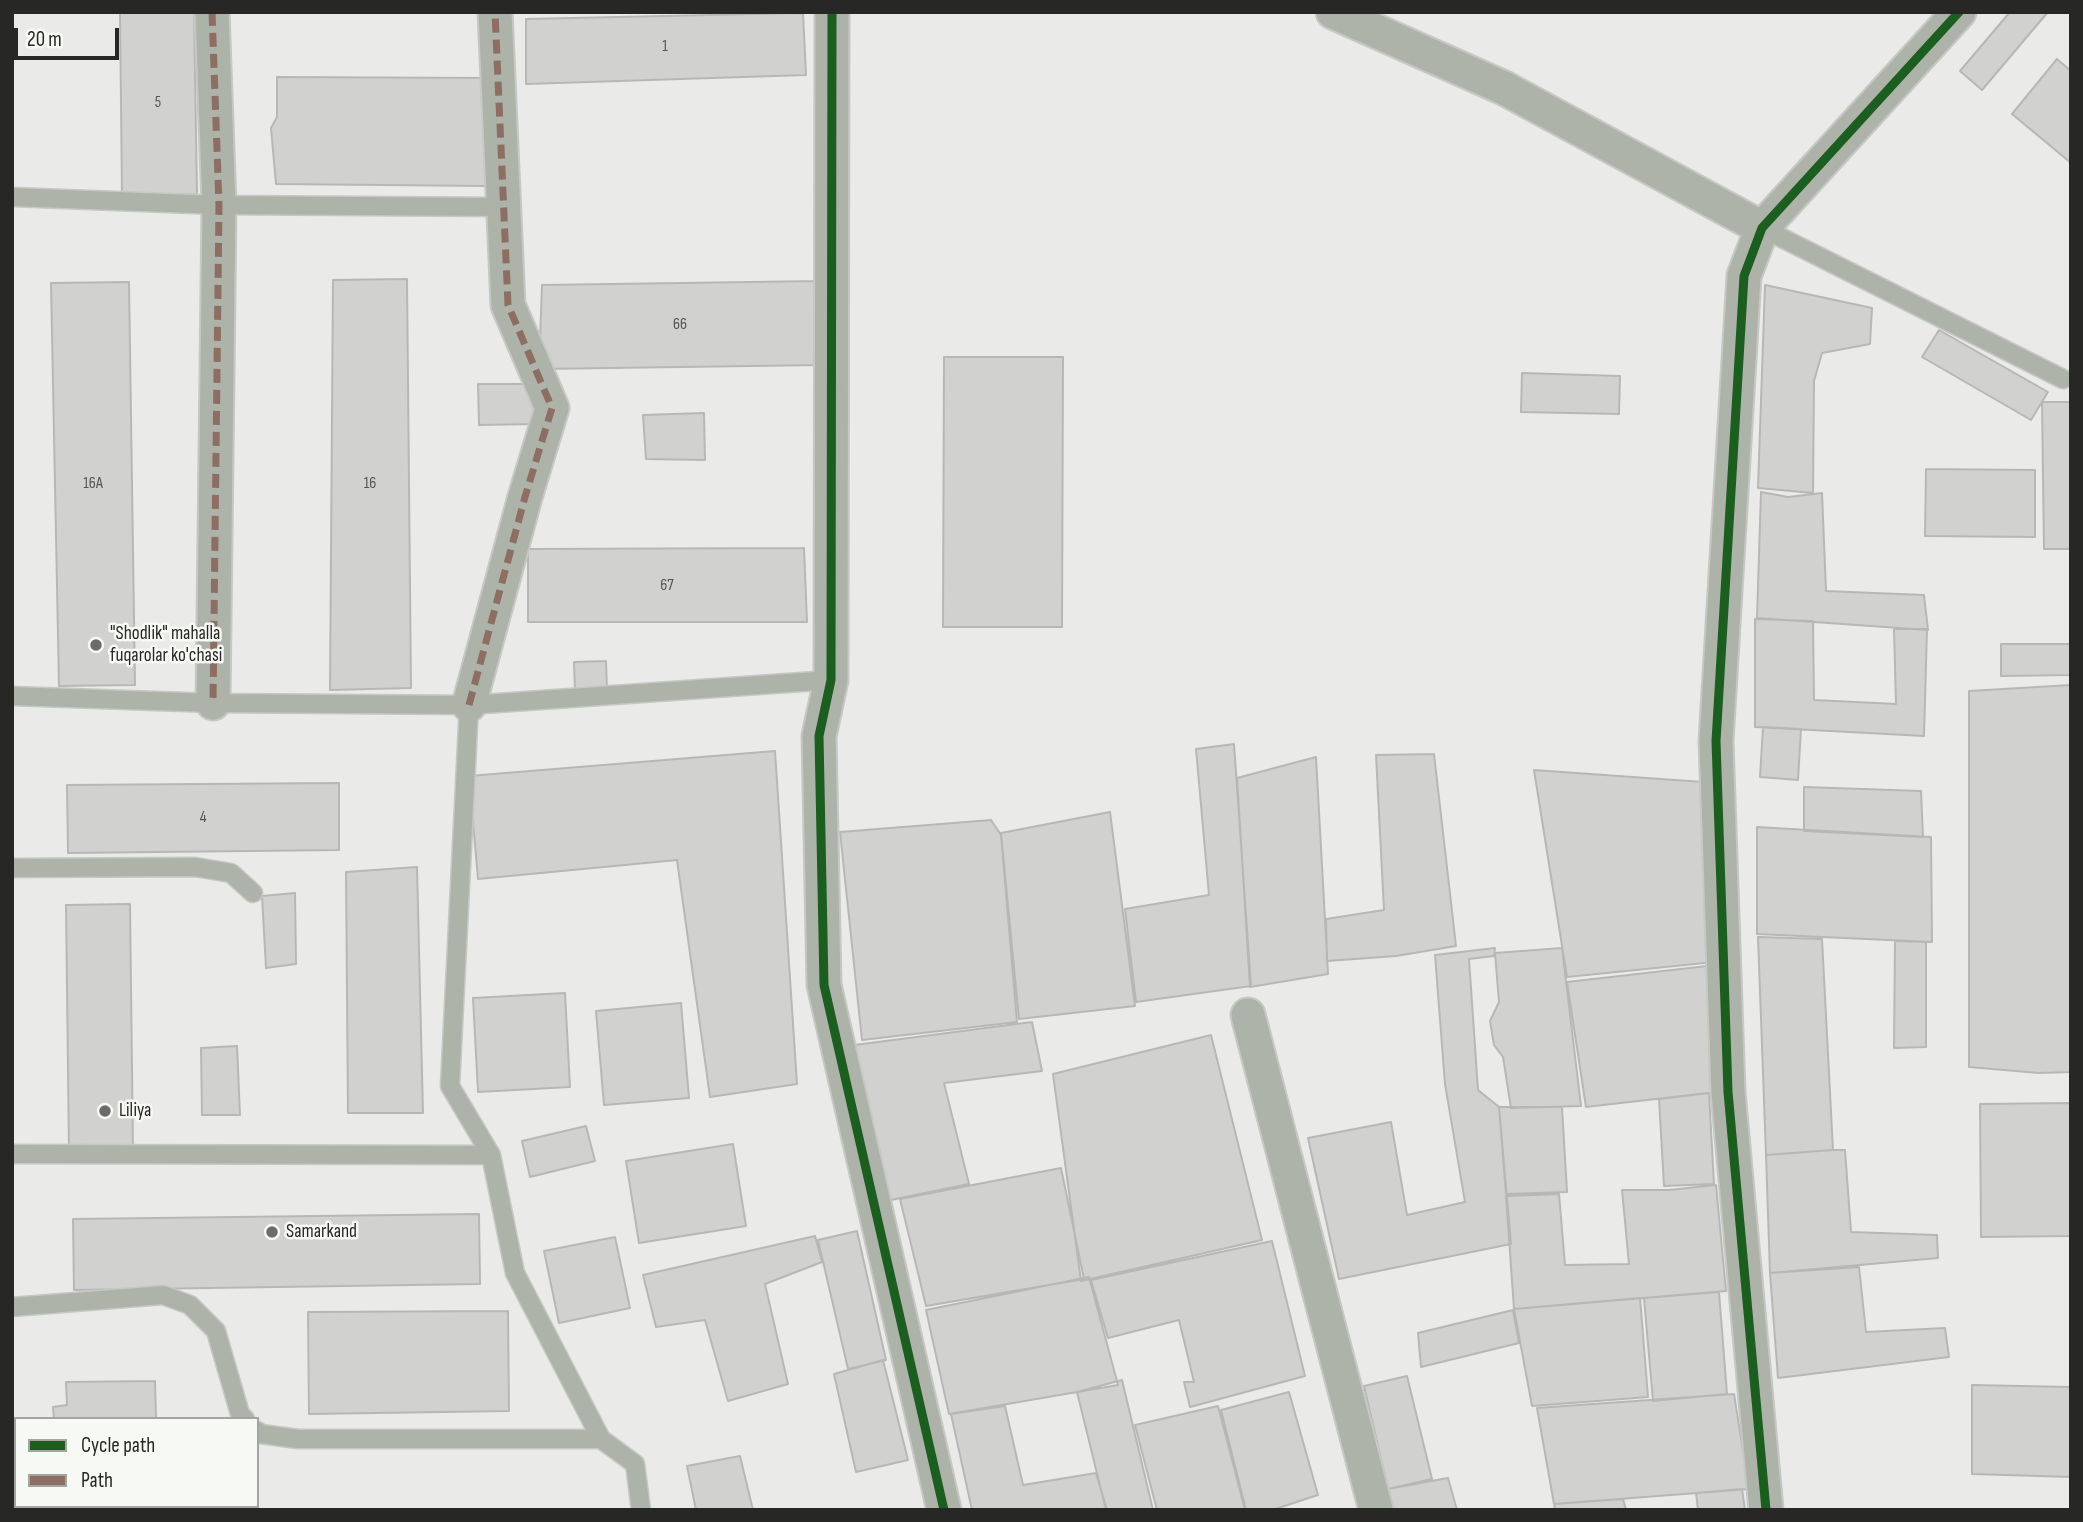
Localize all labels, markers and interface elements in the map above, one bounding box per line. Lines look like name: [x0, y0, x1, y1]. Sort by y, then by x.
scale bar: [18, 14, 122, 58]
text: 20 m: [27, 27, 62, 52]
house number: 1: [662, 37, 668, 57]
house number: 5: [155, 93, 161, 113]
house number: 66: [673, 315, 687, 335]
house number: 16A: [83, 474, 103, 494]
house number: 16: [364, 474, 376, 494]
house number: 67: [660, 576, 674, 596]
place label: "Shodlik" mahalla fuqarolar ko'chasi: [110, 623, 222, 667]
marker: "Shodlik" mahalla fuqarolar ko'chasi: [88, 637, 104, 653]
house number: 4: [200, 808, 206, 828]
place label: Liliya: [119, 1100, 151, 1122]
marker: Liliya: [97, 1103, 113, 1119]
place label: Samarkand: [286, 1221, 357, 1243]
marker: Samarkand: [264, 1224, 280, 1240]
legend: [14, 1417, 259, 1508]
text: Cycle path: [81, 1433, 155, 1458]
text: Path: [81, 1468, 113, 1493]

